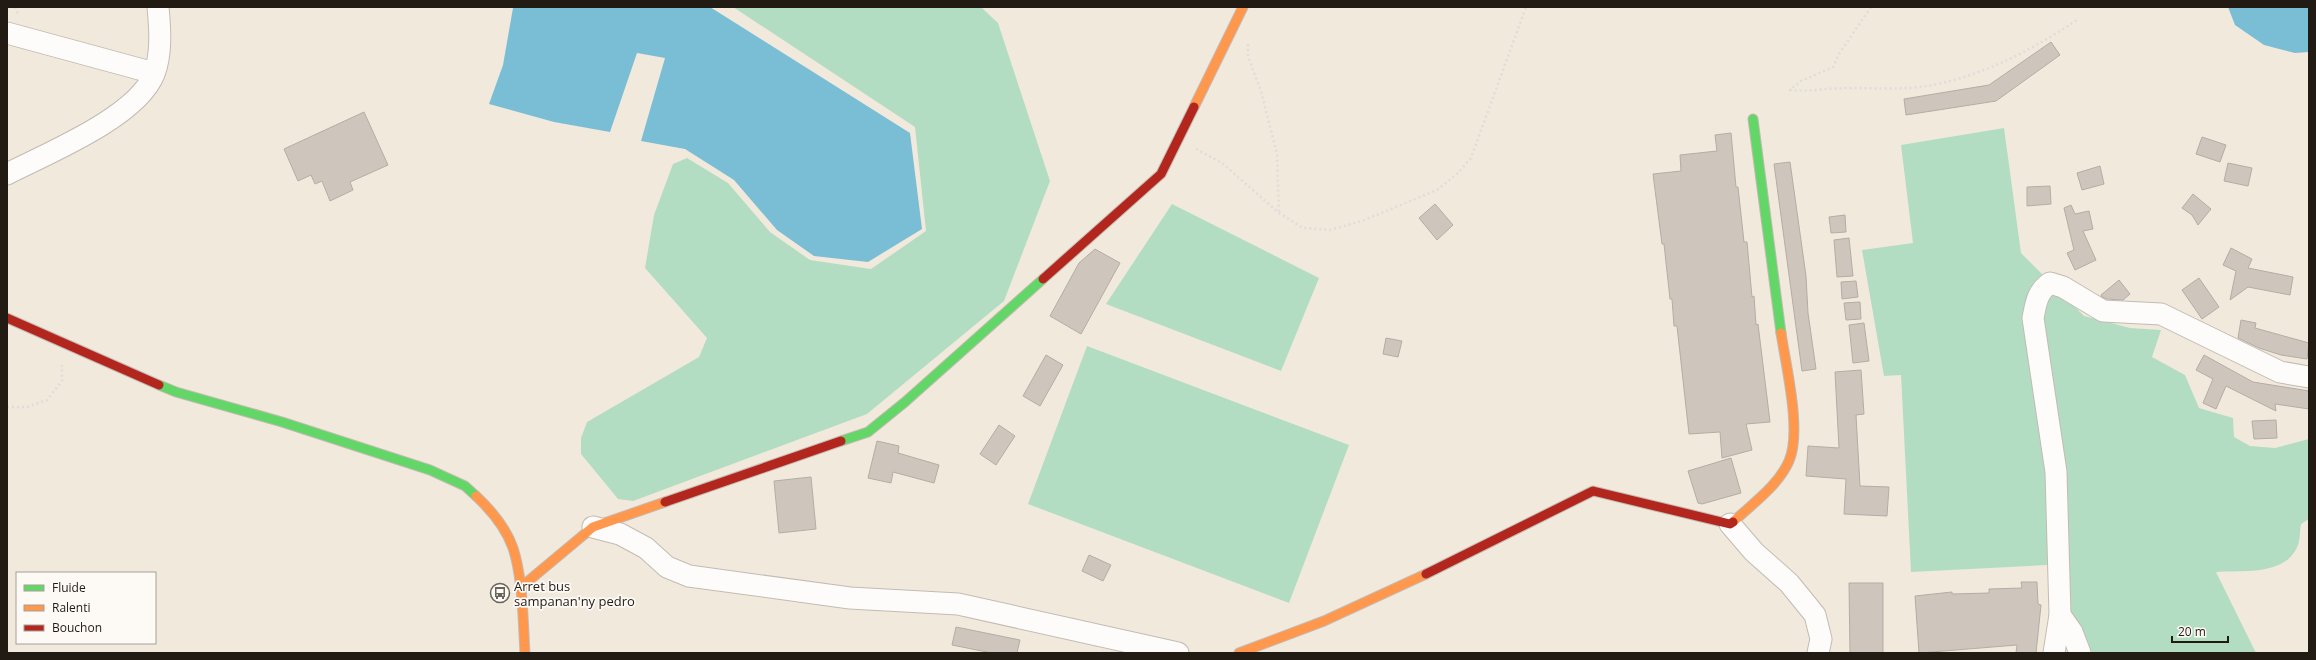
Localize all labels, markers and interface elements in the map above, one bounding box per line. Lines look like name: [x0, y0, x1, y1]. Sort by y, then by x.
legend: [16, 572, 156, 644]
place label: Arret bus sampanan'ny pedro: [514, 577, 635, 610]
text: Fluide: [52, 579, 86, 596]
bus stop icon: Arret bus sampanan'ny pedro: [489, 582, 511, 604]
text: Ralenti: [52, 599, 91, 616]
scale bar: [2172, 618, 2228, 644]
text: Bouchon: [52, 619, 102, 636]
text: 20 m: [2178, 623, 2206, 640]

